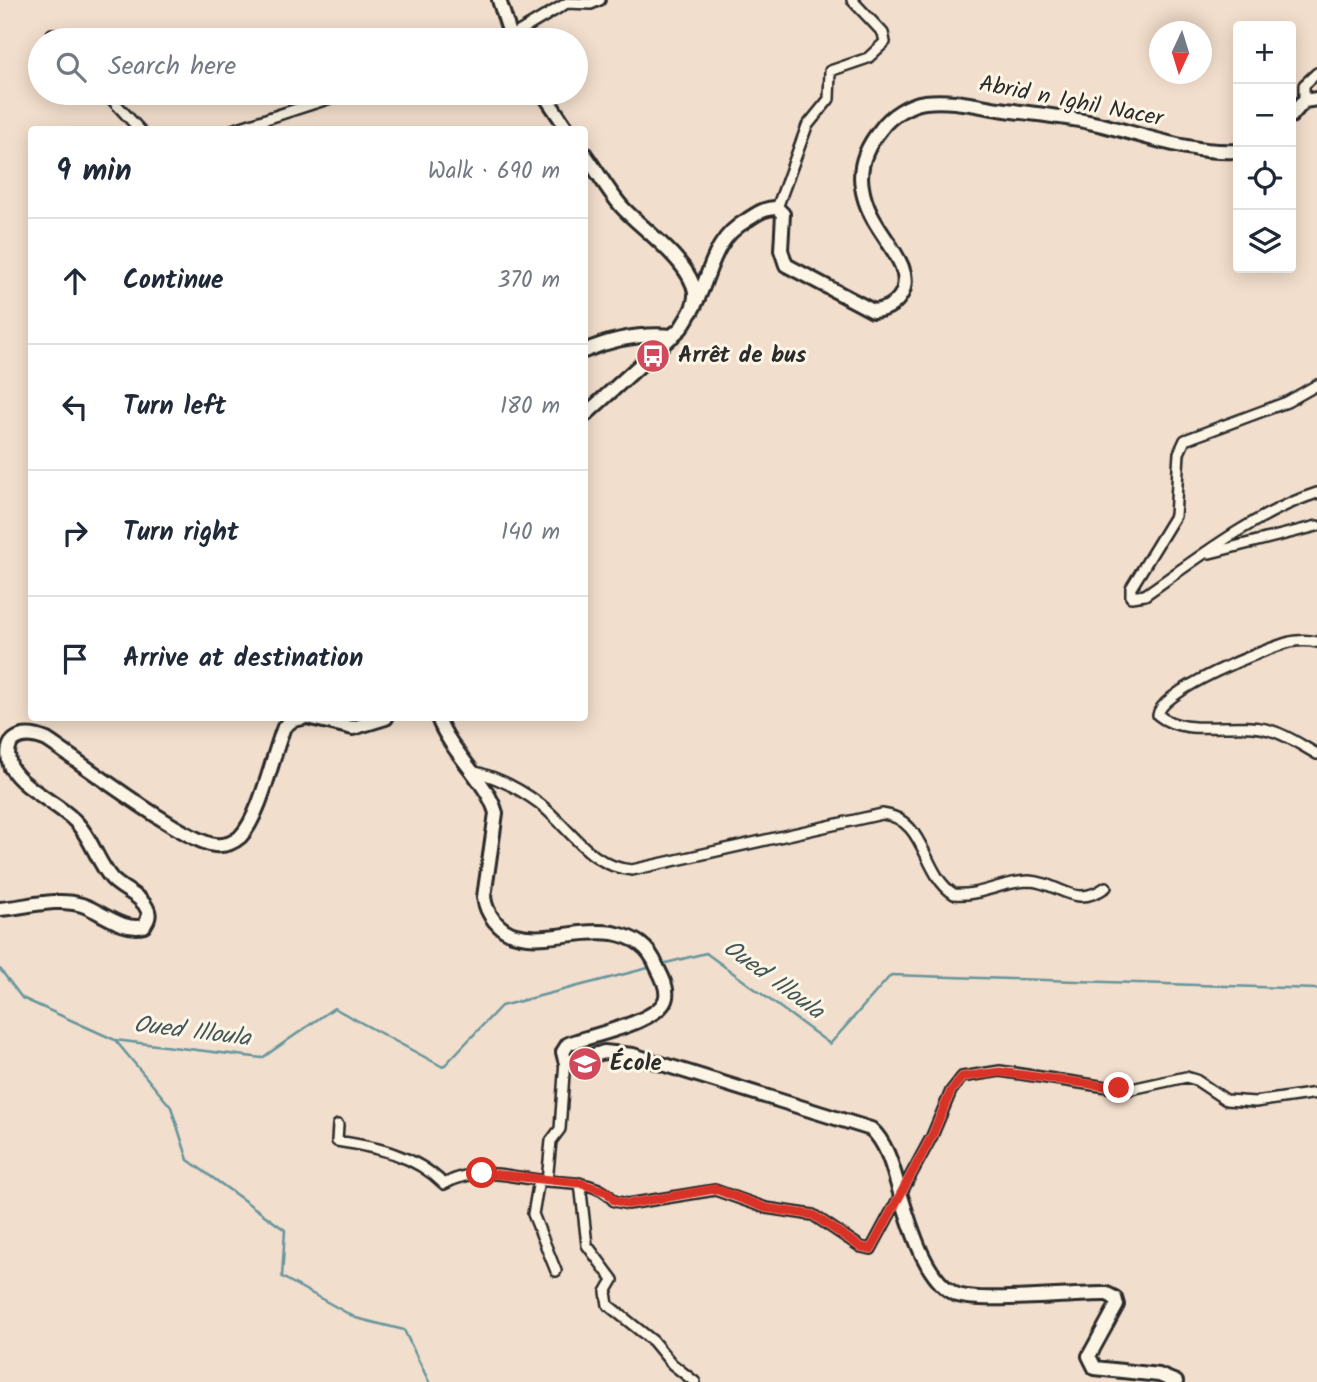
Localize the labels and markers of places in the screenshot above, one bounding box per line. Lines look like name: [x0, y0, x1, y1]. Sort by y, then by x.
bus stop icon: Arrêt de bus: [634, 337, 672, 375]
place label: Arrêt de bus: [678, 338, 807, 374]
school or university icon: École: [566, 1045, 604, 1083]
place label: École: [610, 1046, 662, 1082]

